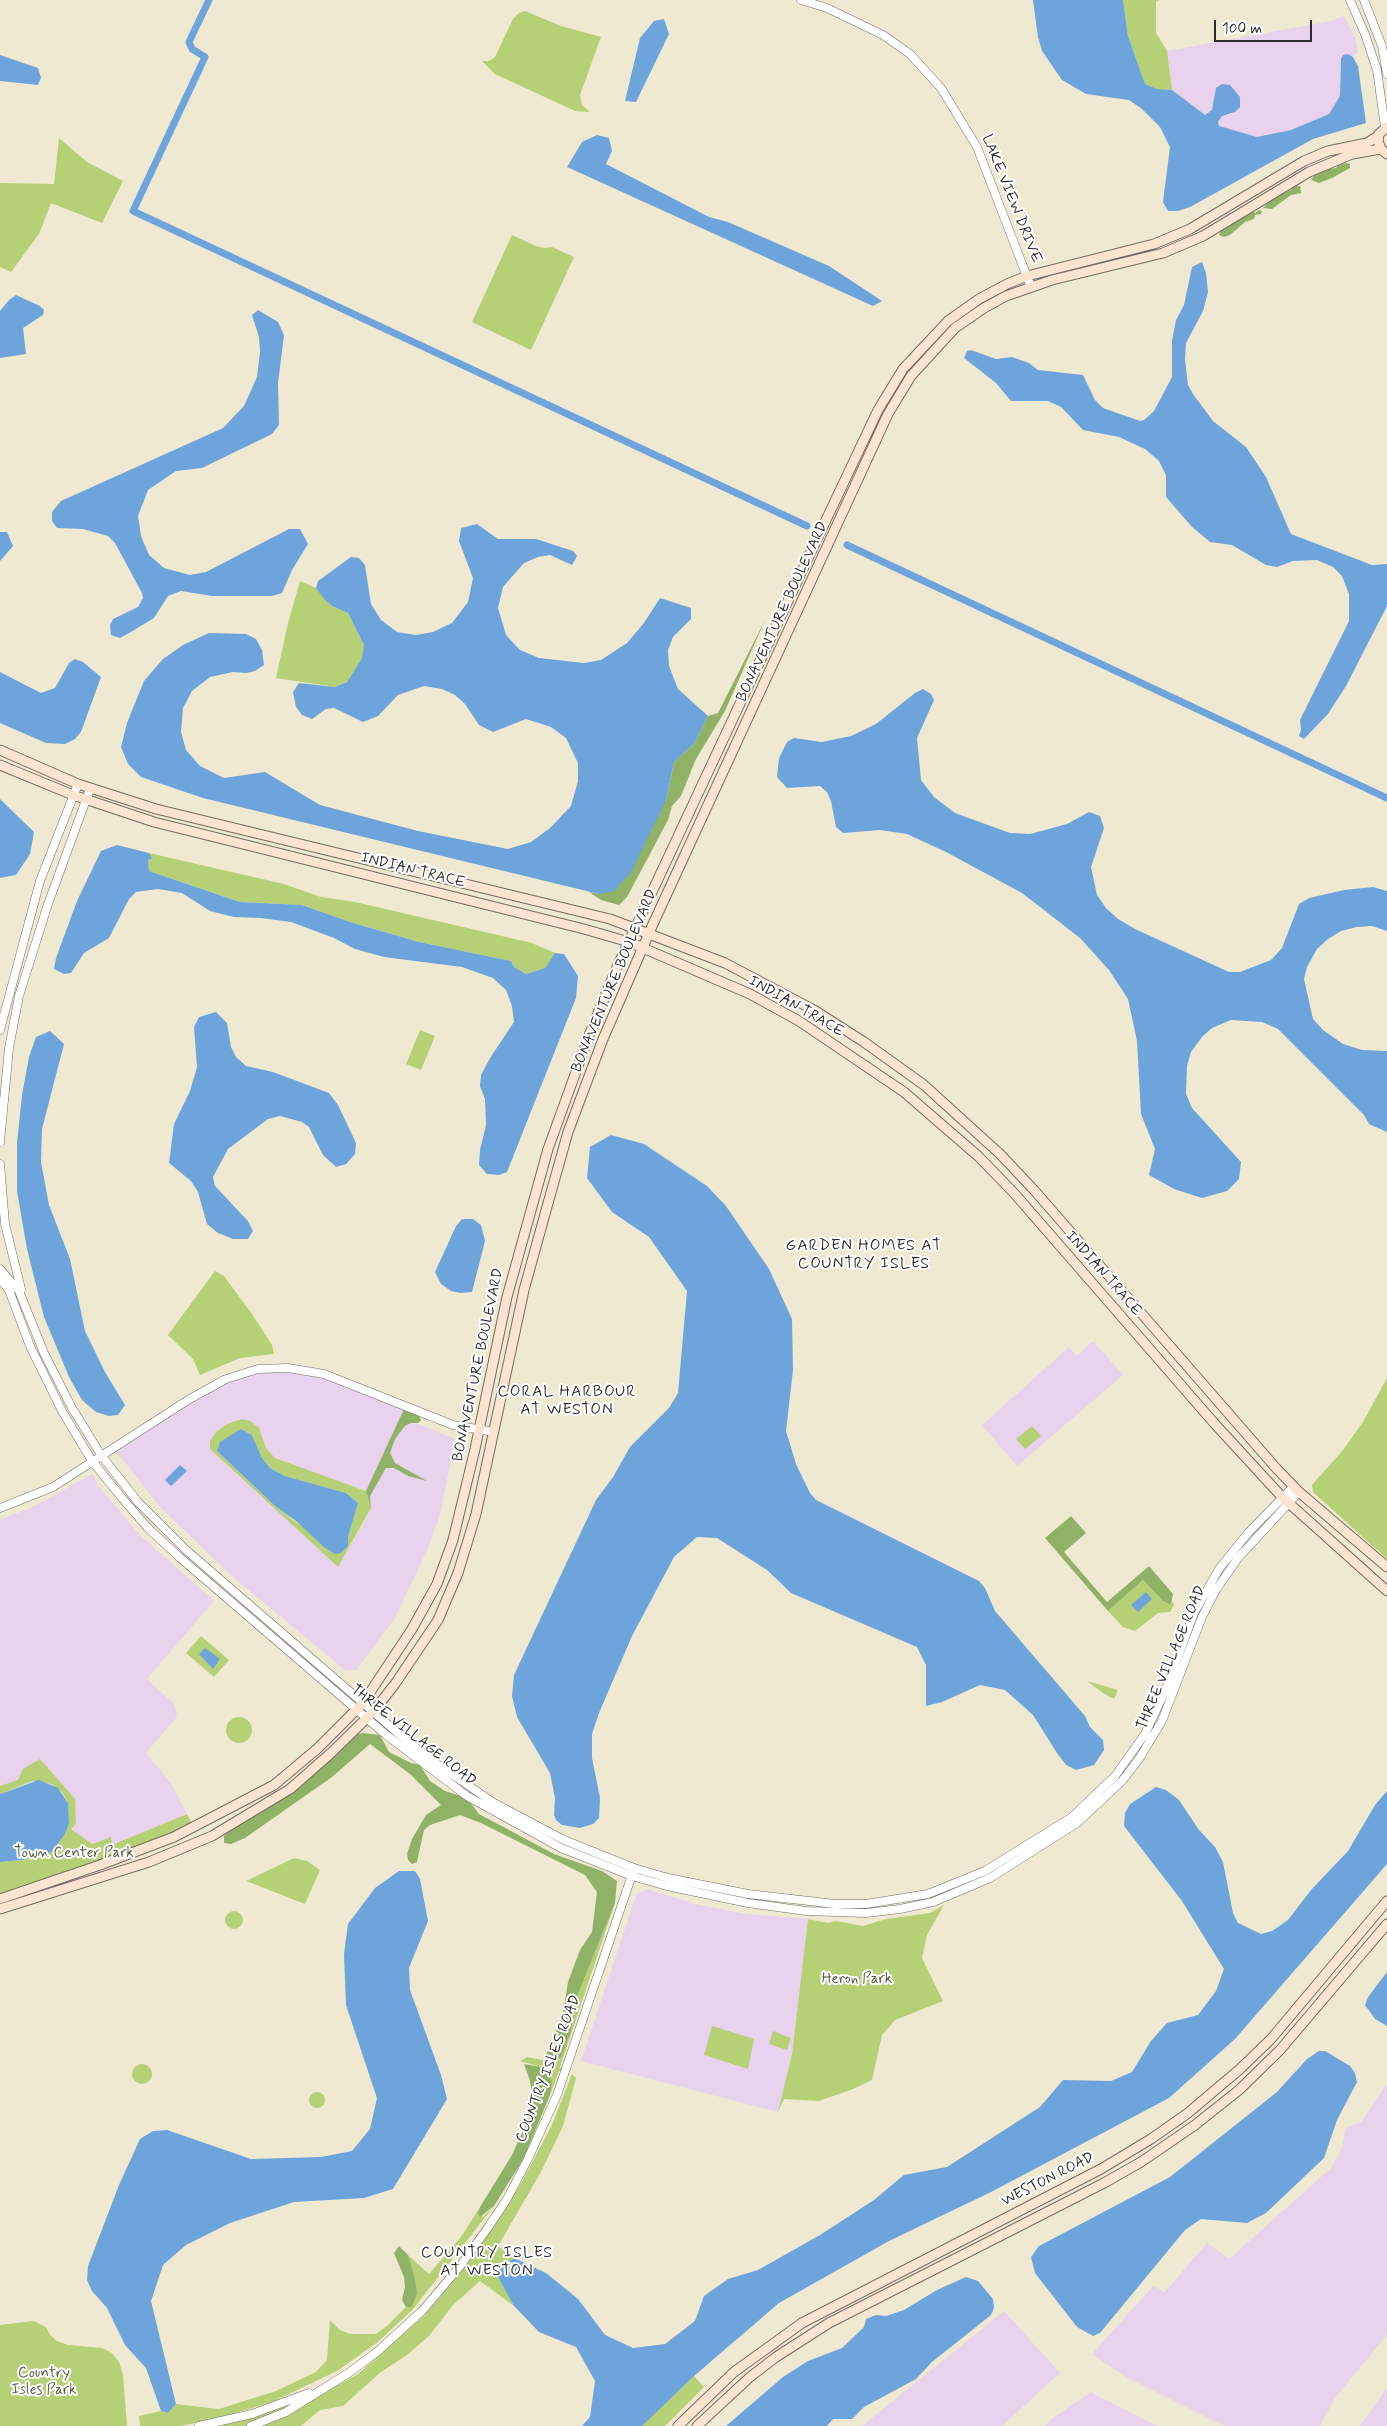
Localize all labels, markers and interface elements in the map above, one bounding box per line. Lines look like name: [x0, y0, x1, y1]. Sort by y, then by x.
scale bar: [1217, 10, 1314, 42]
text: 100 m: [1222, 19, 1262, 39]
street label: LAKE VIEW DRIVE: [977, 132, 1045, 266]
street label: BONAVENTURE BOULEVARD: [733, 519, 833, 705]
street label: INDIAN TRACE: [359, 849, 467, 893]
street label: BONAVENTURE BOULEVARD: [568, 887, 662, 1075]
street label: INDIAN TRACE: [745, 972, 847, 1042]
street label: INDIAN TRACE: [1061, 1228, 1145, 1320]
district label: GARDEN HOMES AT COUNTRY ISLES: [781, 1237, 947, 1275]
street label: BONAVENTURE BOULEVARD: [450, 1267, 508, 1463]
district label: CORAL HARBOUR AT WESTON: [496, 1383, 638, 1421]
street label: THREE VILLAGE ROAD: [1134, 1583, 1210, 1733]
street label: THREE VILLAGE ROAD: [347, 1681, 479, 1791]
park label: Town Center Park: [14, 1845, 134, 1863]
park label: Heron Park: [822, 1971, 892, 1989]
street label: COUNTRY ISLES ROAD: [513, 1993, 585, 2145]
street label: WESTON ROAD: [999, 2149, 1097, 2211]
district label: COUNTRY ISLES AT WESTON: [418, 2244, 556, 2282]
park label: Country Isles Park: [12, 2365, 76, 2400]

